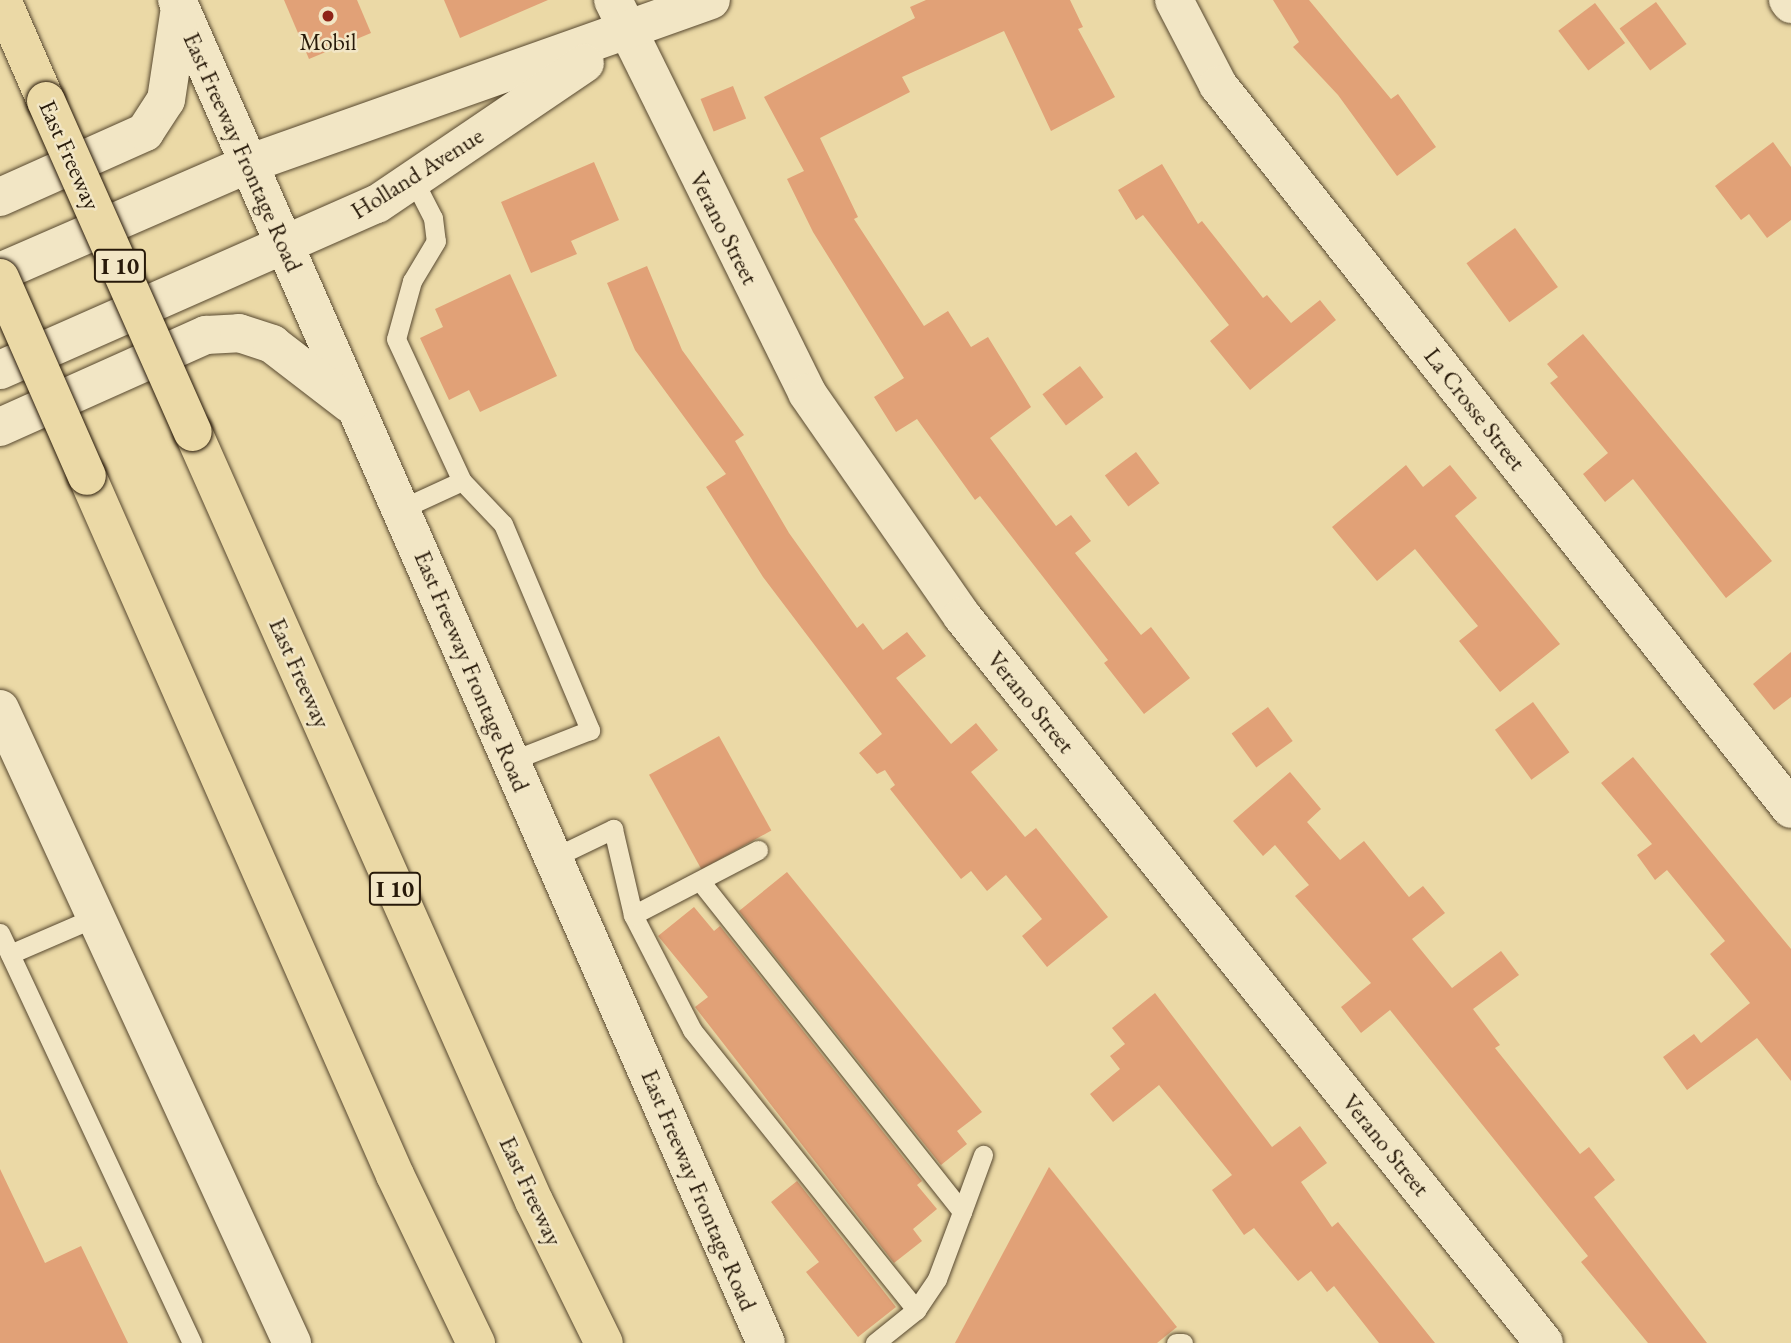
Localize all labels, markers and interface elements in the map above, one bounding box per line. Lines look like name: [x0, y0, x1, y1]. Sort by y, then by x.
marker: Mobil: [320, 8, 336, 24]
street label: East Freeway Frontage Road: [177, 28, 309, 276]
place label: Mobil: [299, 28, 357, 56]
street label: East Freeway: [33, 96, 107, 214]
street label: Holland Avenue: [346, 121, 488, 225]
street label: Verano Street: [683, 167, 765, 289]
road number: I 10: [94, 246, 146, 286]
street label: La Crosse Street: [1418, 342, 1532, 476]
street label: East Freeway Frontage Road: [408, 546, 536, 796]
street label: East Freeway: [263, 614, 337, 732]
street label: Verano Street: [981, 645, 1081, 759]
road number: I 10: [369, 870, 421, 908]
street label: East Freeway Frontage Road: [635, 1065, 763, 1315]
street label: Verano Street: [1336, 1088, 1436, 1202]
street label: East Freeway: [493, 1132, 569, 1250]

